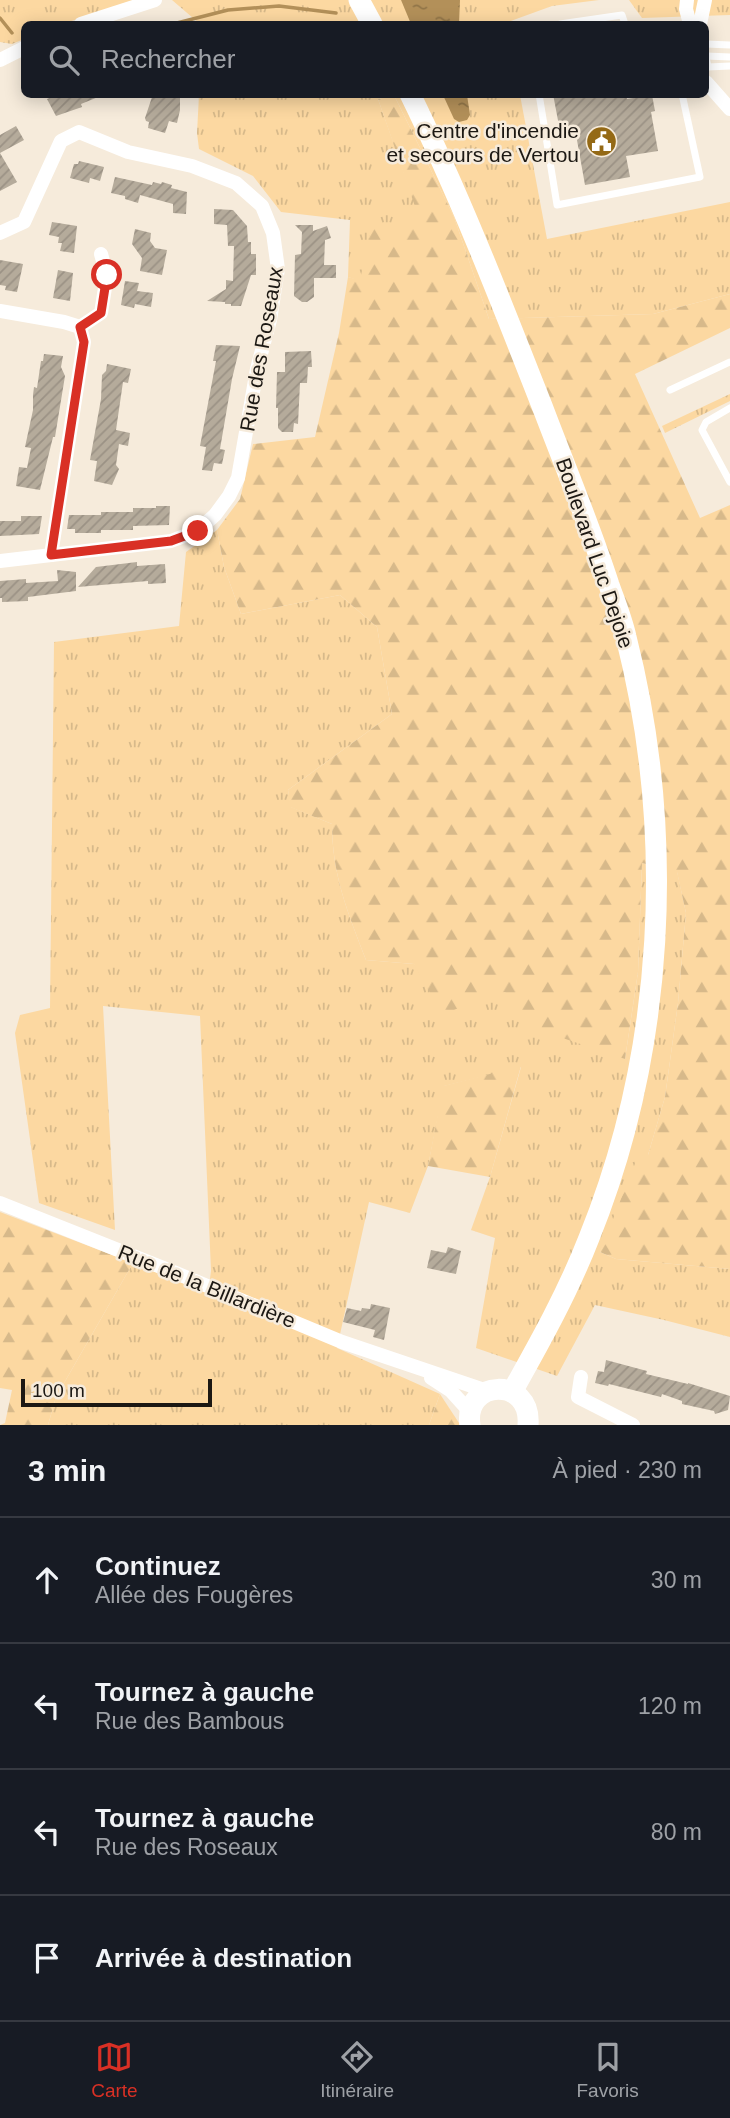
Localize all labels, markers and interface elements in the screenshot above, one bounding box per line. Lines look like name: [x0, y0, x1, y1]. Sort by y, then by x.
search box: [21, 21, 709, 98]
icon: search: [45, 41, 83, 79]
text: Rechercher: [101, 44, 235, 74]
place label: Centre d'incendie et secours de Vertou: [386, 119, 579, 166]
public building icon: Centre d'incendie et secours de Vertou: [585, 125, 619, 159]
route start: [91, 259, 122, 290]
street label: Rue des Roseaux: [235, 264, 287, 433]
street label: Boulevard Luc Dejoie: [552, 455, 638, 651]
route end: [182, 515, 213, 546]
street label: Rue de la Billardière: [115, 1240, 299, 1332]
scale bar: [21, 1376, 212, 1408]
text: 100 m: [32, 1380, 85, 1401]
text: 3 min: [28, 1454, 106, 1487]
text: À pied · 230 m: [552, 1457, 702, 1483]
text: Continuez: [95, 1551, 221, 1581]
icon: ahead: [28, 1561, 66, 1599]
text: 30 m: [651, 1567, 702, 1593]
text: Allée des Fougères: [95, 1582, 293, 1608]
text: Tournez à gauche: [95, 1677, 314, 1707]
icon: left: [28, 1687, 66, 1725]
text: 120 m: [638, 1693, 702, 1719]
text: Rue des Bambous: [95, 1708, 284, 1734]
text: Tournez à gauche: [95, 1803, 314, 1833]
icon: left: [28, 1813, 66, 1851]
text: 80 m: [651, 1819, 702, 1845]
text: Rue des Roseaux: [95, 1834, 278, 1860]
icon: arrive: [28, 1939, 66, 1977]
text: Arrivée à destination: [95, 1943, 352, 1973]
tab: Carte: [91, 2038, 138, 2102]
tab: Itinéraire: [320, 2038, 394, 2102]
tab: Favoris: [576, 2038, 639, 2102]

